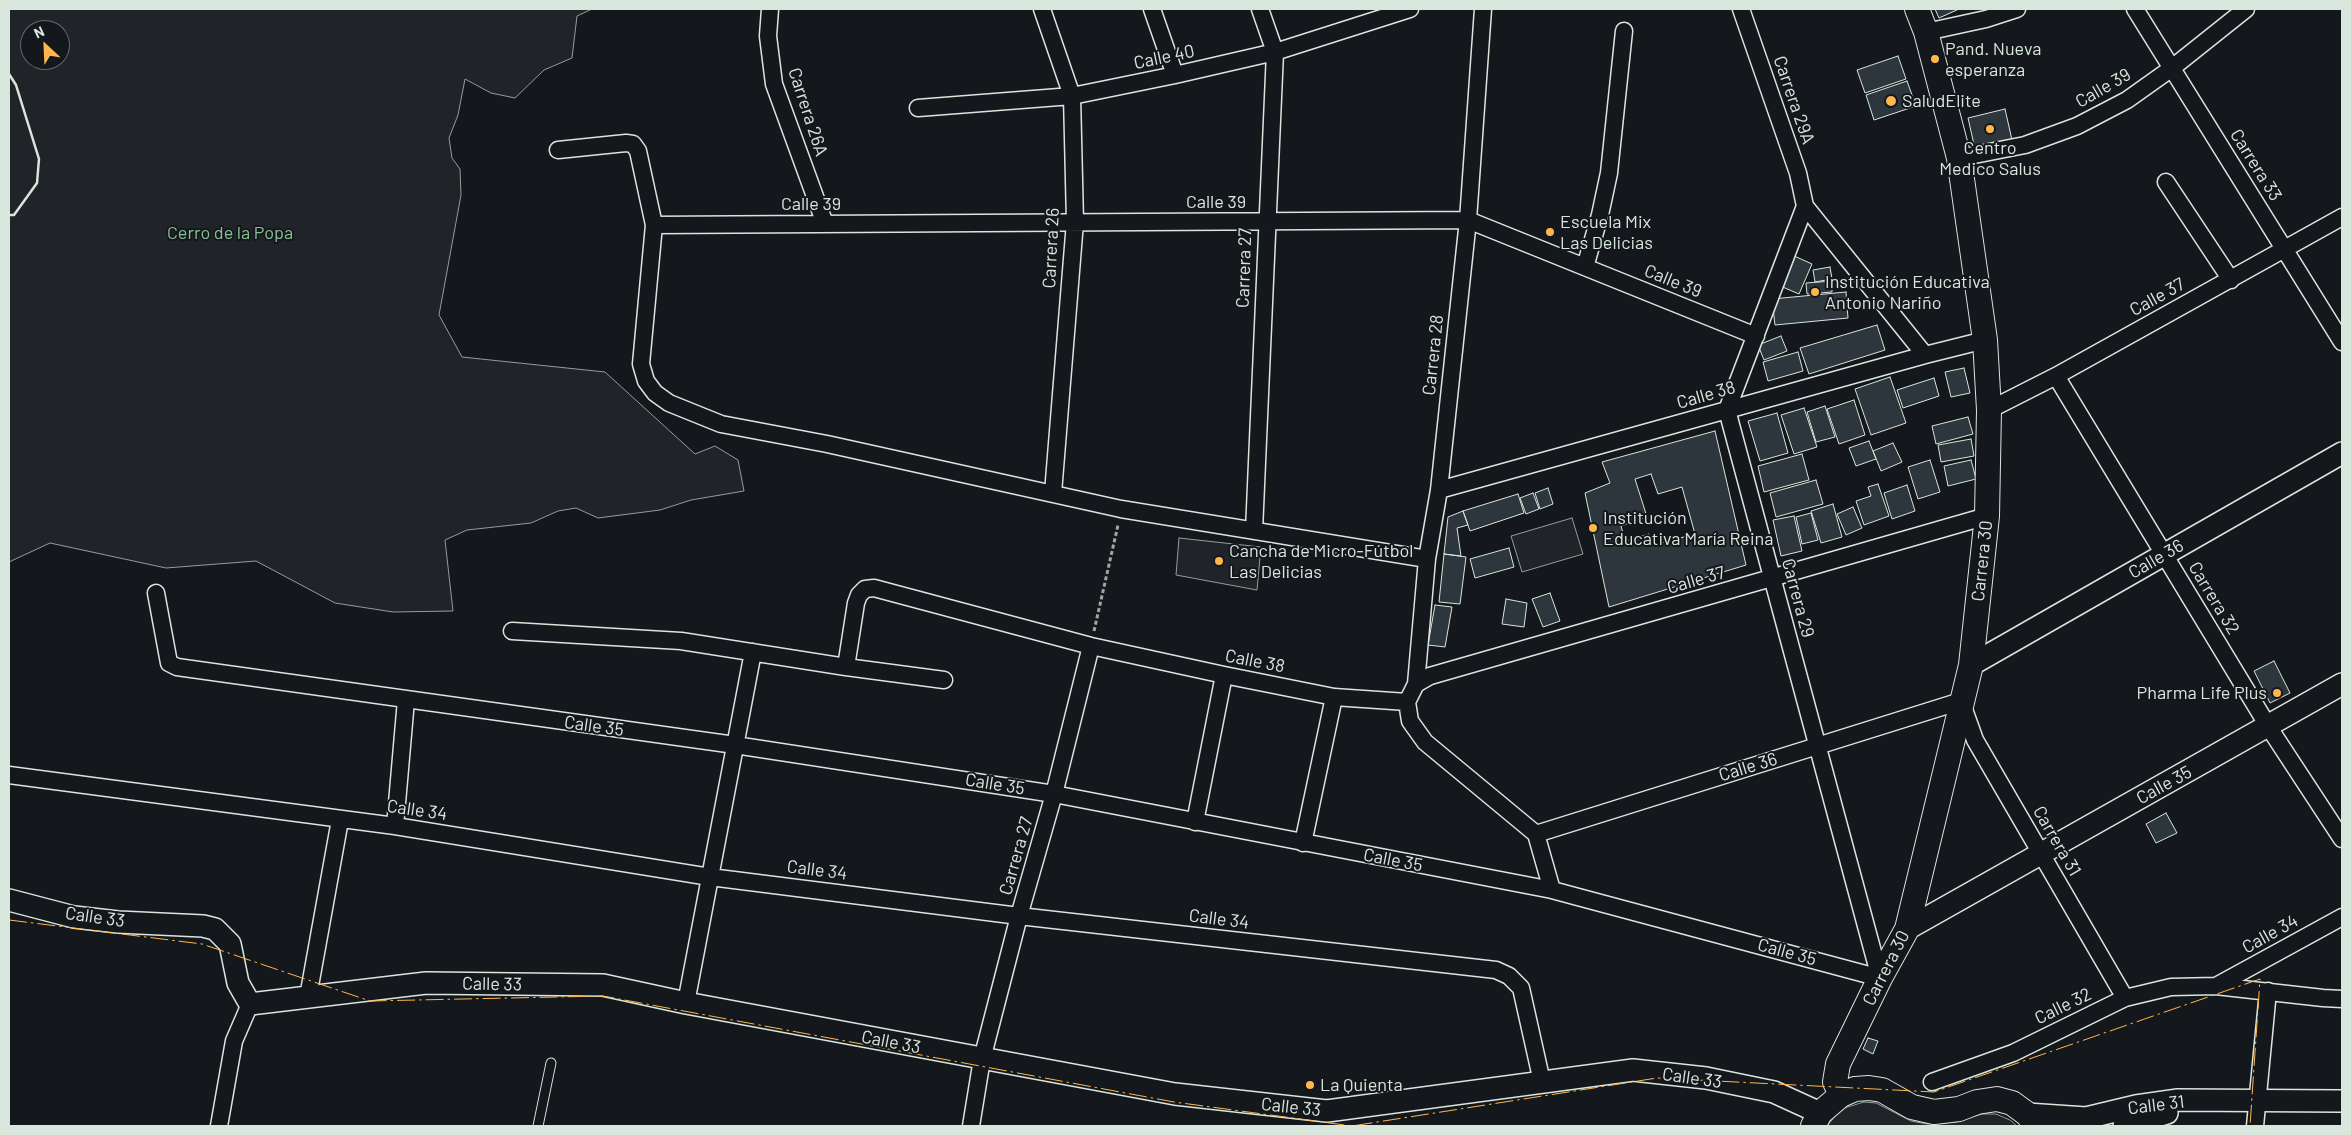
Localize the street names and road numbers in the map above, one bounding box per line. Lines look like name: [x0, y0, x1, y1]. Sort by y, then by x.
street label: Calle 40: [1132, 40, 1196, 74]
street label: Carrera 29A: [1769, 53, 1819, 147]
street label: Calle 39: [2072, 64, 2134, 112]
street label: Carrera 26A: [784, 65, 832, 159]
street label: Carrera 33: [2226, 125, 2286, 205]
street label: Calle 39: [1186, 191, 1246, 213]
street label: Calle 39: [781, 193, 841, 215]
street label: Carrera 26: [1038, 207, 1064, 289]
street label: Carrera 27: [1232, 228, 1256, 308]
street label: Calle 39: [1641, 260, 1705, 302]
street label: Calle 37: [2126, 273, 2188, 321]
street label: Carrera 28: [1418, 314, 1448, 396]
street label: Calle 38: [1674, 376, 1738, 414]
street label: Carrera 30: [1967, 519, 1997, 603]
street label: Calle 36: [2125, 535, 2187, 583]
street label: Carrera 29: [1777, 556, 1819, 640]
street label: Carrera 32: [2184, 558, 2244, 638]
street label: Calle 37: [1665, 561, 1727, 599]
street label: Calle 38: [1223, 645, 1287, 677]
street label: Calle 35: [563, 711, 625, 741]
street label: Calle 36: [1716, 748, 1780, 786]
street label: Calle 35: [2133, 761, 2195, 809]
street label: Calle 35: [964, 769, 1026, 799]
street label: Calle 34: [385, 795, 449, 825]
street label: Carrera 31: [2028, 802, 2086, 880]
street label: Carrera 27: [995, 815, 1037, 897]
street label: Calle 35: [1361, 844, 1425, 876]
street label: Calle 34: [786, 856, 848, 884]
street label: Calle 33: [64, 902, 126, 932]
street label: Calle 34: [1188, 905, 1250, 933]
street label: Calle 34: [2238, 910, 2302, 958]
street label: Carrera 30: [1858, 927, 1914, 1009]
street label: Calle 35: [1755, 934, 1819, 970]
street label: Calle 33: [462, 973, 522, 995]
street label: Calle 32: [2031, 983, 2095, 1029]
street label: Calle 33: [859, 1026, 923, 1058]
street label: Calle 33: [1661, 1063, 1723, 1093]
street label: Calle 31: [2126, 1091, 2186, 1119]
street label: Calle 33: [1260, 1093, 1322, 1121]

